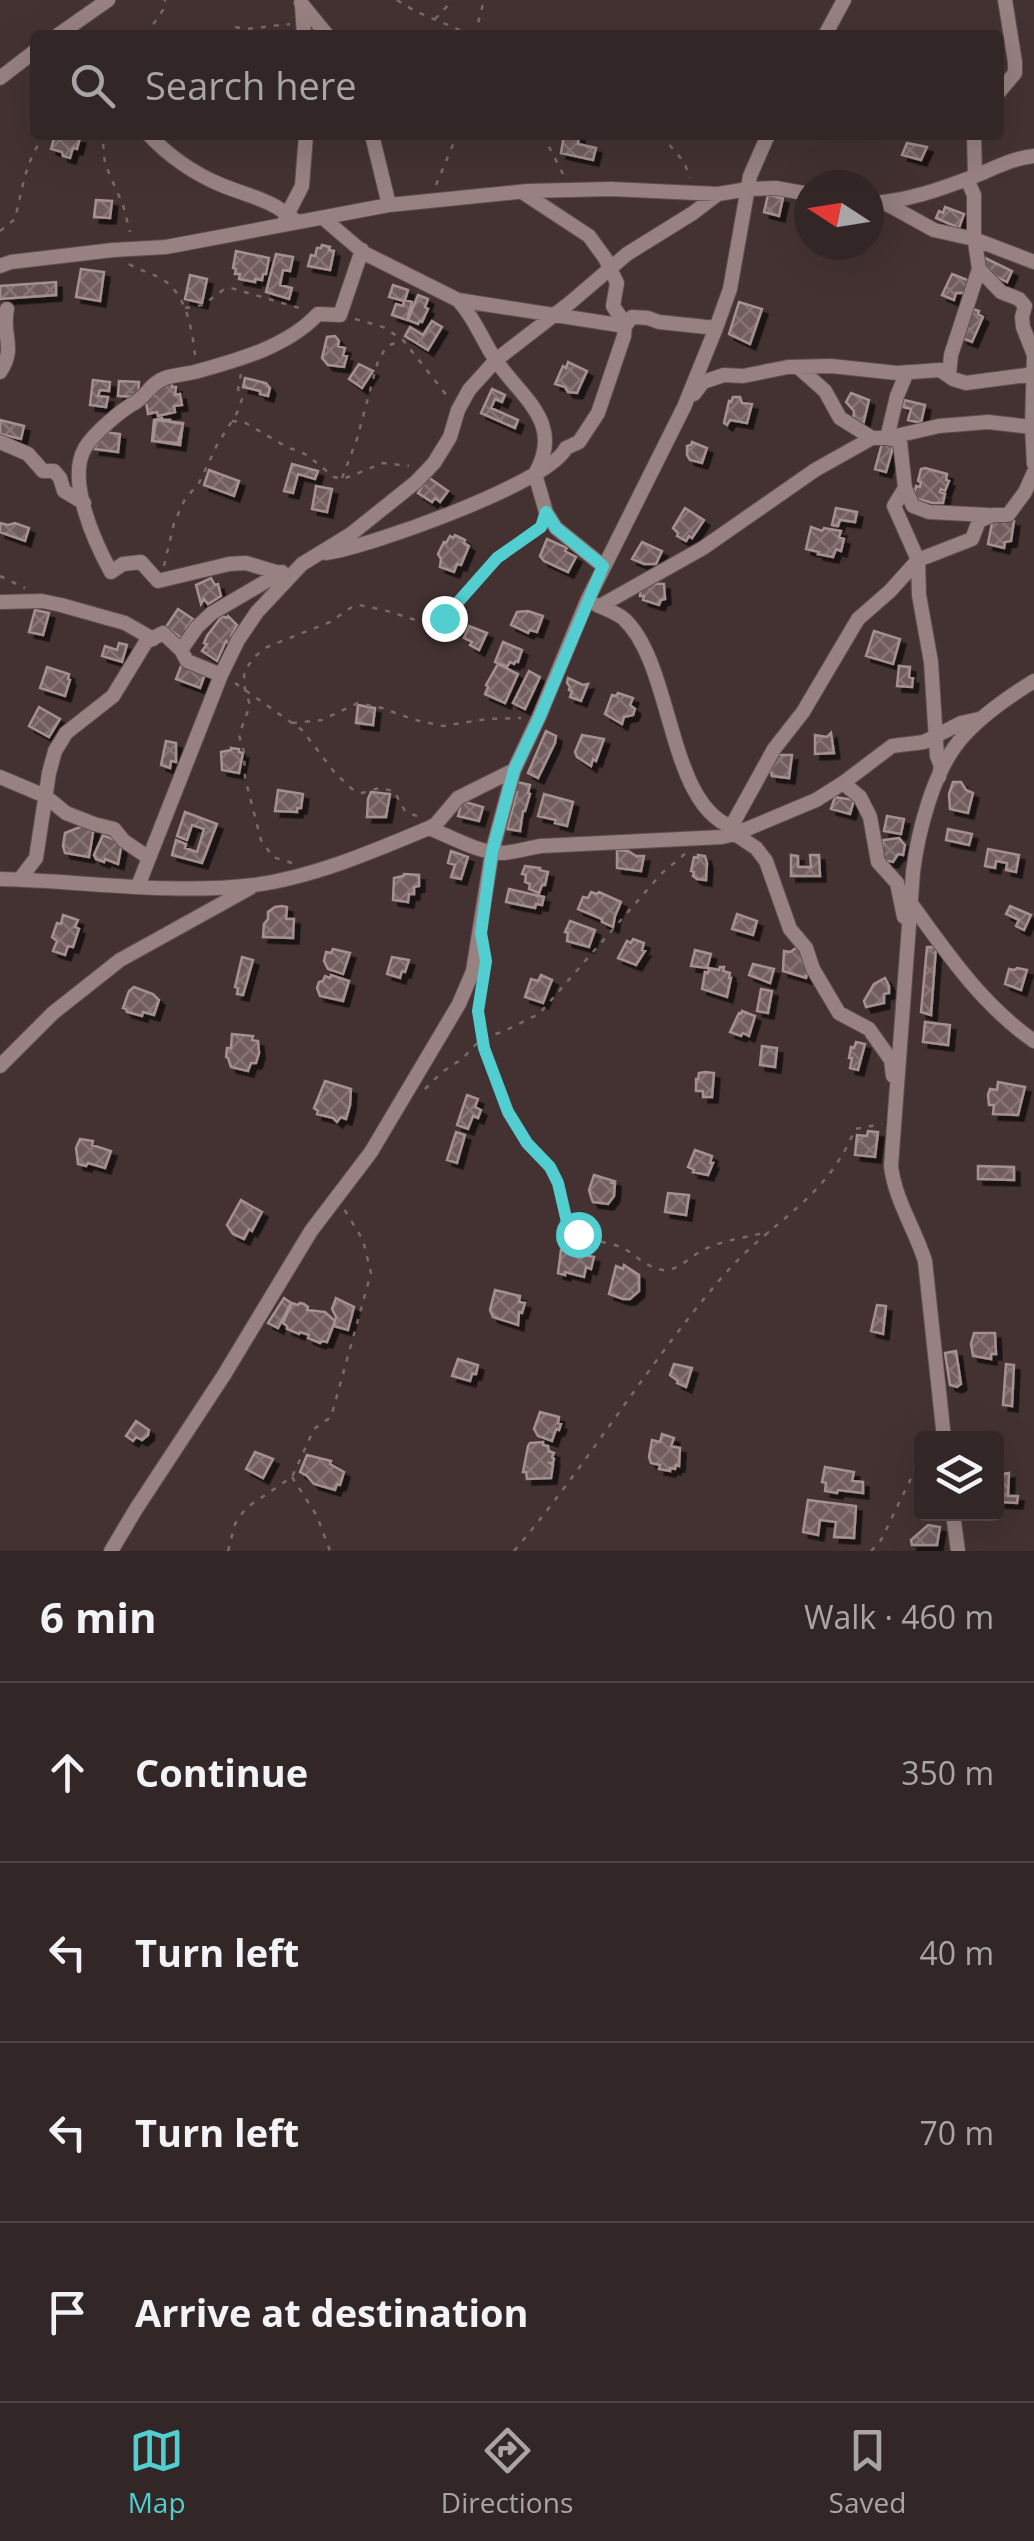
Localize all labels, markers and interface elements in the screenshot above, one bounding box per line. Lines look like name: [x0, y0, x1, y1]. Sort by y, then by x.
search box: [30, 30, 1004, 140]
icon: search: [65, 58, 120, 113]
text: Search here: [145, 59, 357, 111]
north arrow: [794, 170, 884, 260]
route end: [422, 596, 468, 642]
route start: [556, 1212, 602, 1258]
map controls: [914, 1431, 1004, 1521]
button: layers: [914, 1431, 1004, 1521]
text: 6 min: [40, 1588, 157, 1645]
text: Walk · 460 m: [804, 1595, 994, 1638]
icon: ahead: [40, 1745, 95, 1800]
text: Continue: [135, 1746, 308, 1798]
text: 350 m: [901, 1751, 994, 1794]
icon: left: [40, 1925, 95, 1980]
text: Turn left: [135, 1926, 299, 1978]
text: 40 m: [919, 1931, 994, 1974]
icon: left: [40, 2105, 95, 2160]
text: Turn left: [135, 2106, 299, 2158]
text: 70 m: [919, 2111, 994, 2154]
icon: arrive: [40, 2285, 95, 2340]
text: Arrive at destination: [135, 2286, 529, 2338]
tab: Map: [128, 2423, 186, 2521]
tab: Directions: [441, 2423, 573, 2521]
tab: Saved: [829, 2423, 906, 2521]

